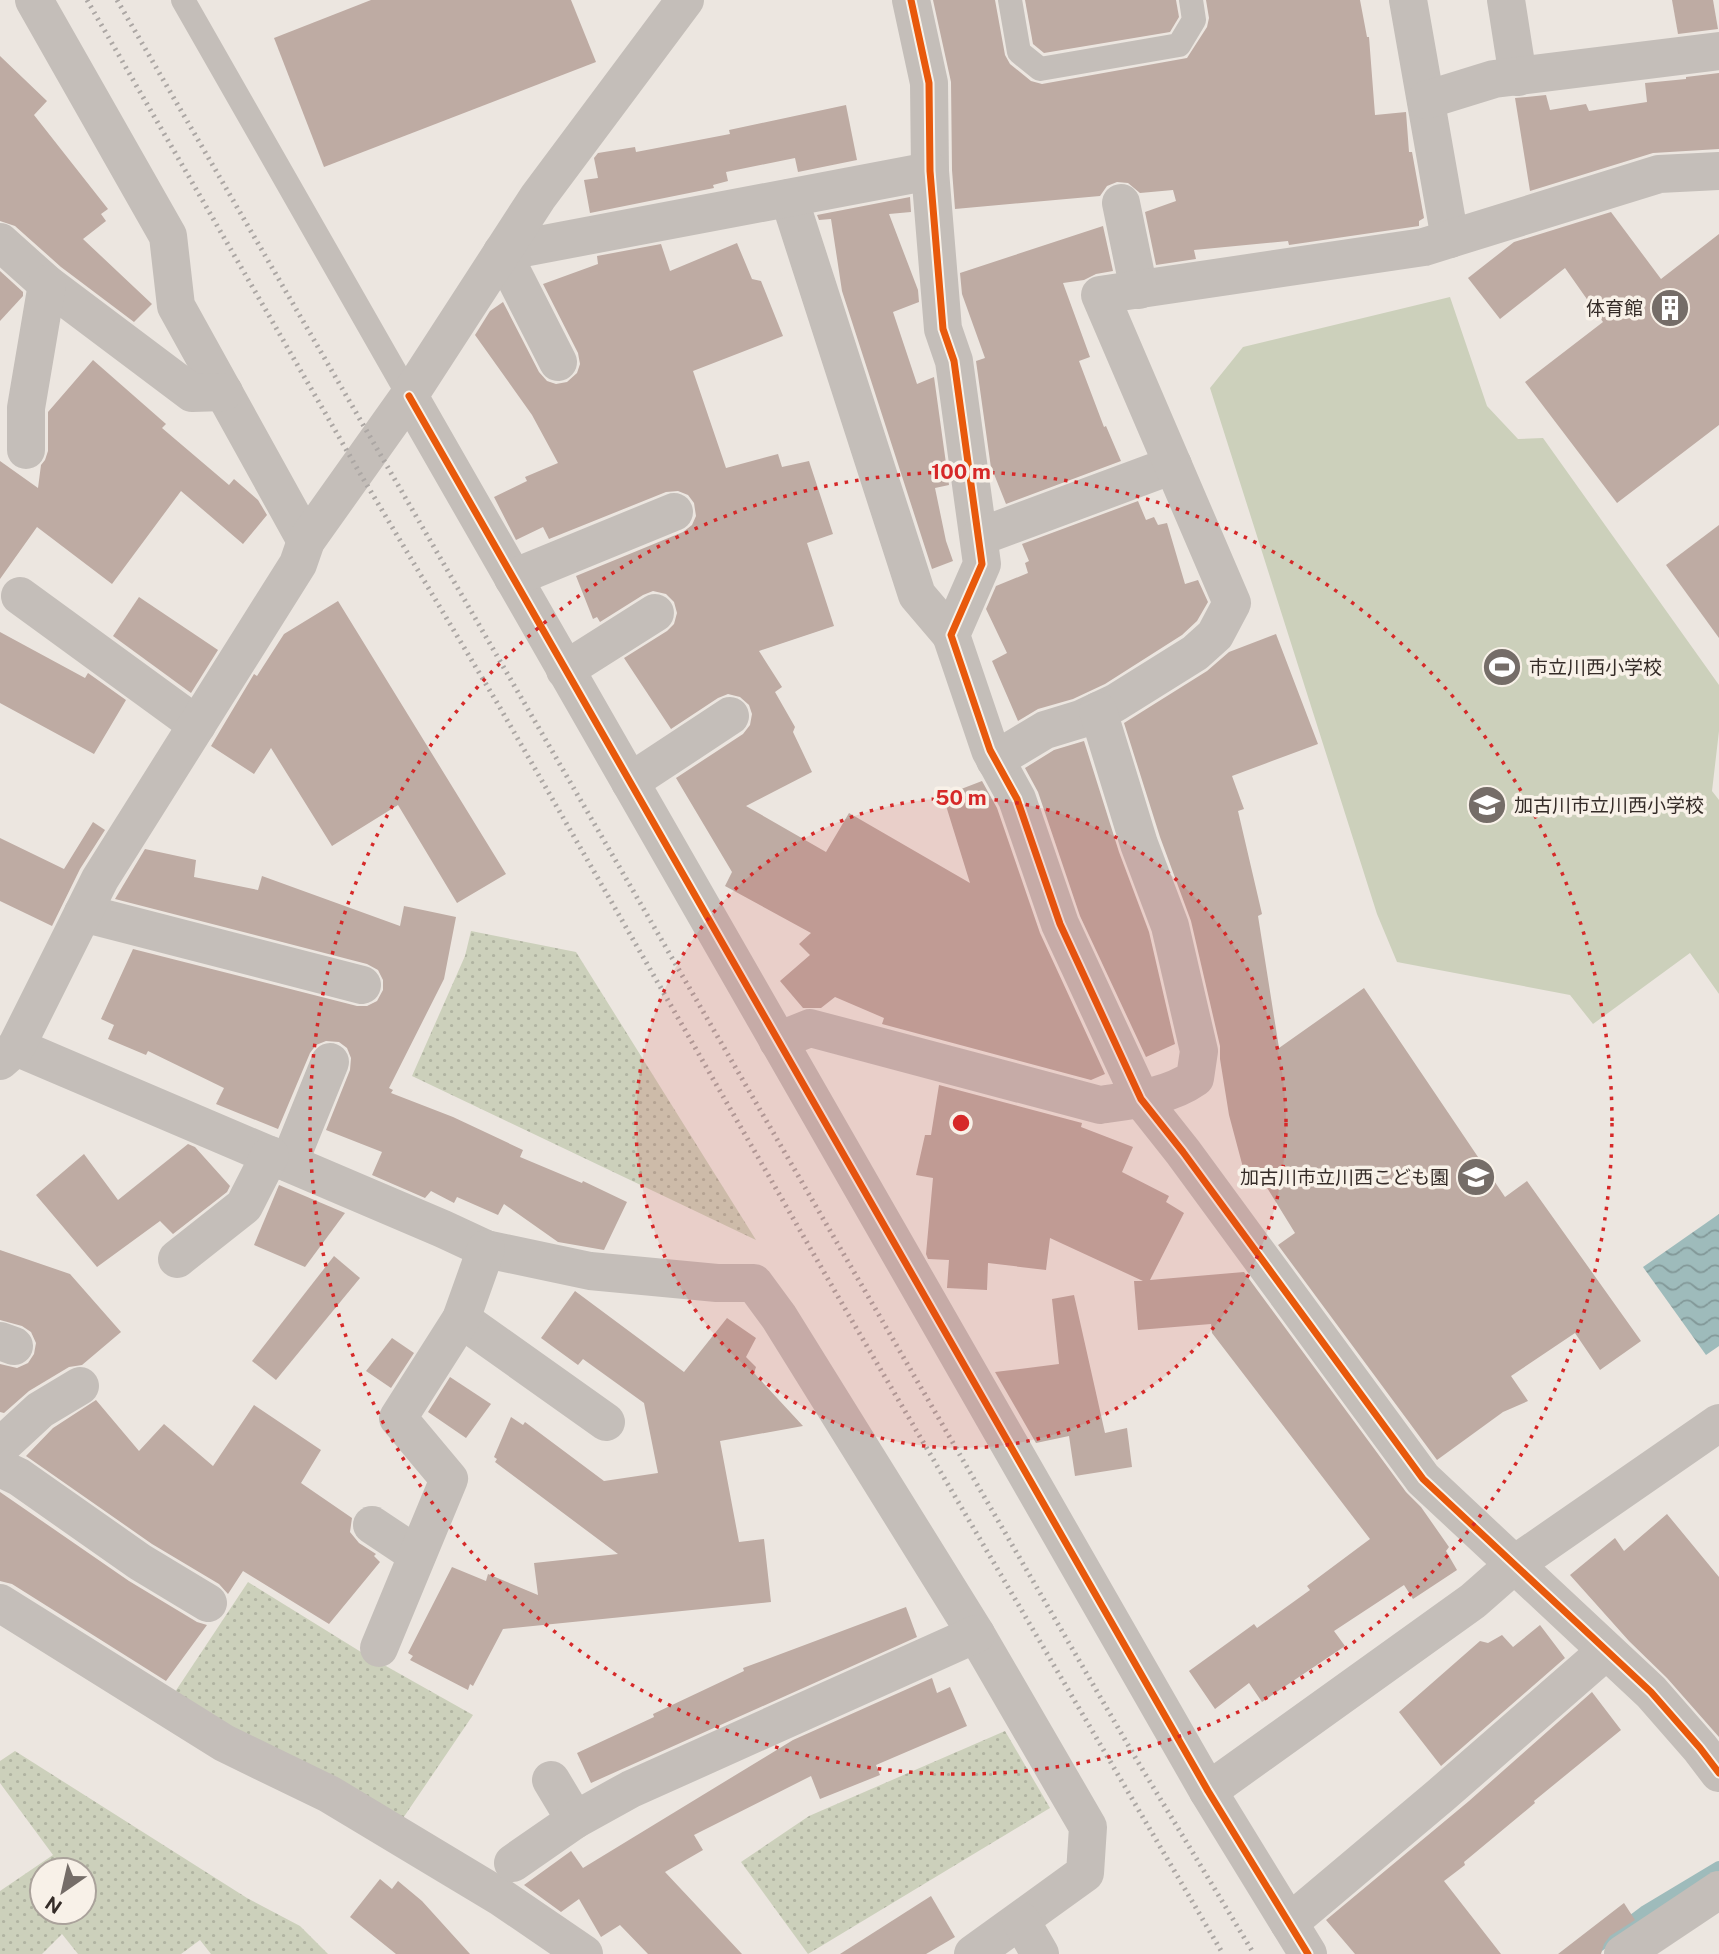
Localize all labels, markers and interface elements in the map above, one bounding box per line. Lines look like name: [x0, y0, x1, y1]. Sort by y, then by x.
building icon: 体育館: [1649, 287, 1691, 329]
place label: 体育館: [1586, 297, 1643, 319]
text: 100 m: [931, 459, 991, 484]
sports icon: 市立川西小学校: [1481, 646, 1523, 688]
place label: 市立川西小学校: [1529, 656, 1662, 678]
school or university icon: 加古川市立川西小学校: [1466, 784, 1508, 826]
text: 50 m: [935, 785, 987, 810]
place label: 加古川市立川西小学校: [1514, 794, 1704, 816]
centre of rings: [949, 1111, 973, 1135]
school or university icon: 加古川市立川西こども園: [1455, 1156, 1497, 1198]
place label: 加古川市立川西こども園: [1240, 1166, 1449, 1188]
north arrow: [28, 1856, 98, 1926]
text: N: [41, 1892, 66, 1918]

